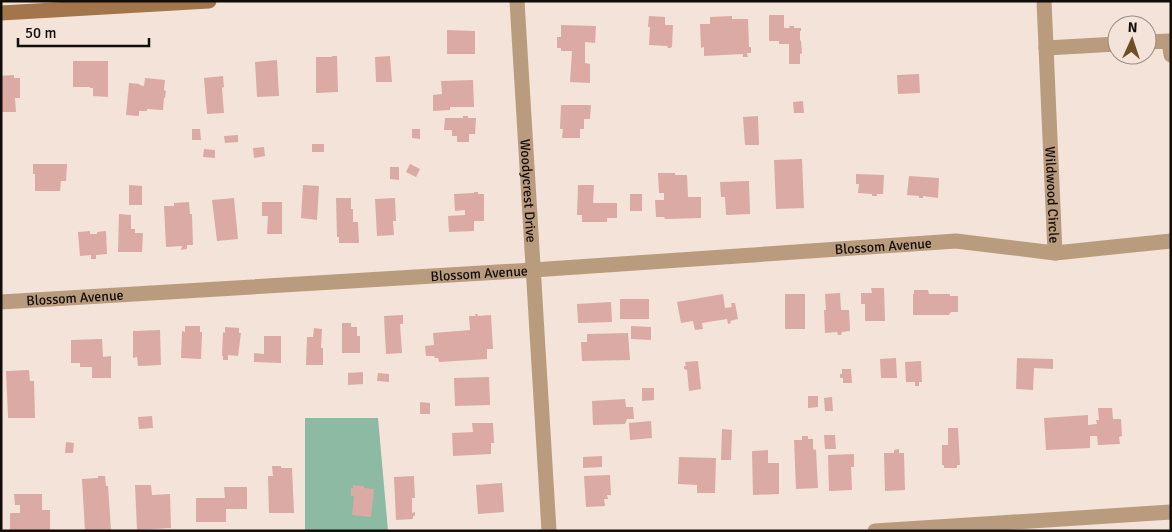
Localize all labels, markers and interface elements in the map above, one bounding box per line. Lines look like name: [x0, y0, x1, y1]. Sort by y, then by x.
scale bar: [18, 15, 149, 47]
north arrow: [1107, 15, 1157, 65]
text: N: [1127, 19, 1138, 36]
text: 50 m: [25, 24, 56, 42]
street label: Woodycrest Drive: [517, 138, 540, 243]
street label: Wildwood Circle: [1042, 146, 1063, 244]
street label: Blossom Avenue: [834, 234, 932, 258]
street label: Blossom Avenue: [430, 262, 528, 285]
street label: Blossom Avenue: [26, 286, 124, 309]

